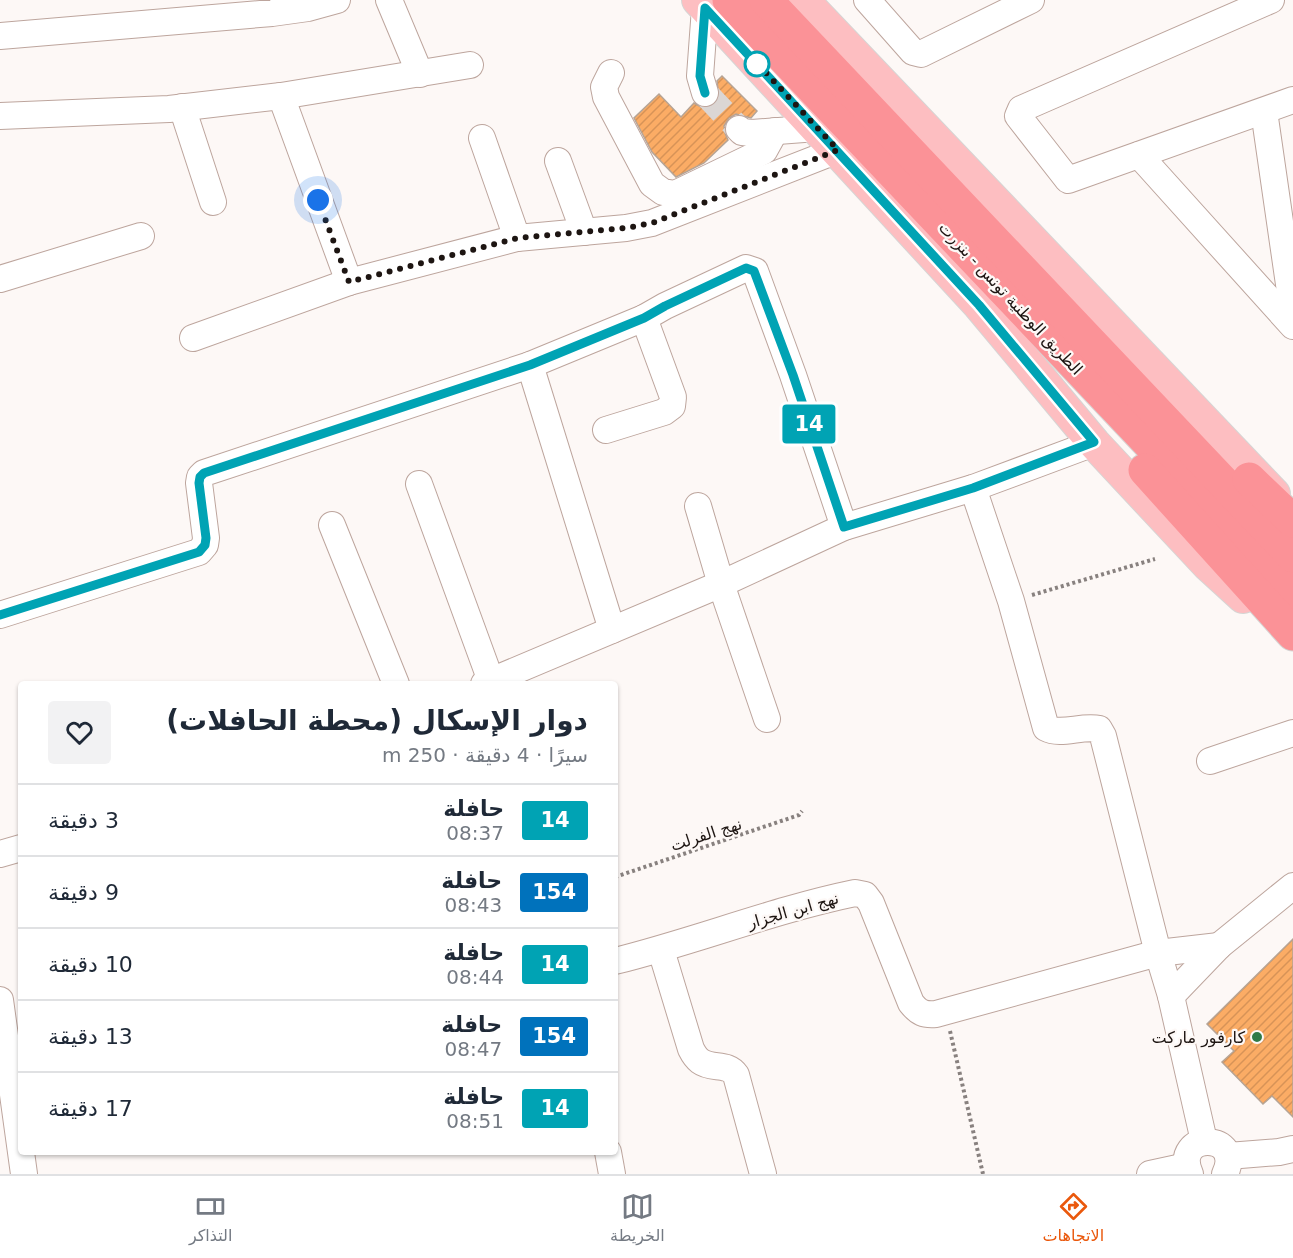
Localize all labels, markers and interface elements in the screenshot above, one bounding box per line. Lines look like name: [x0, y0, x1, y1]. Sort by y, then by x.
unlabelled marker: [744, 51, 770, 77]
your location: [303, 185, 333, 215]
street label: الطريق الوطنية تونس - بنزرت: [934, 218, 1087, 379]
line badge: 14: [782, 404, 836, 444]
text: 14: [794, 412, 824, 436]
button: heart: [48, 701, 111, 764]
text: دوار الإسكال (محطة الحافلات): [166, 704, 588, 737]
text: سيرًا · 4 دقيقة · 250 m: [382, 743, 588, 767]
text: حافلة: [443, 796, 504, 821]
text: 3 دقيقة: [48, 808, 119, 833]
text: 14: [540, 808, 570, 832]
street label: نهج الفرلت: [668, 814, 745, 856]
text: 08:37: [446, 821, 504, 845]
text: حافلة: [441, 868, 502, 893]
text: 9 دقيقة: [48, 880, 119, 905]
text: 154: [532, 880, 576, 904]
street label: نهج ابن الجزار: [744, 888, 841, 934]
text: 08:43: [445, 893, 502, 917]
text: حافلة: [443, 940, 504, 965]
text: 10 دقيقة: [48, 952, 133, 977]
text: 14: [540, 952, 570, 976]
text: 08:44: [446, 965, 504, 989]
text: حافلة: [441, 1012, 502, 1037]
text: 13 دقيقة: [48, 1024, 133, 1049]
text: 154: [532, 1024, 576, 1048]
place label: كارفور ماركت: [1152, 1028, 1245, 1048]
marker: كارفور ماركت: [1250, 1030, 1264, 1044]
text: 08:47: [445, 1037, 502, 1061]
text: حافلة: [443, 1084, 504, 1109]
text: 17 دقيقة: [48, 1096, 133, 1121]
text: 14: [540, 1096, 570, 1120]
text: 08:51: [446, 1109, 504, 1133]
tab: التذاكر: [189, 1190, 232, 1245]
tab: الخريطة: [610, 1190, 665, 1245]
tab: الاتجاهات: [1043, 1190, 1104, 1245]

